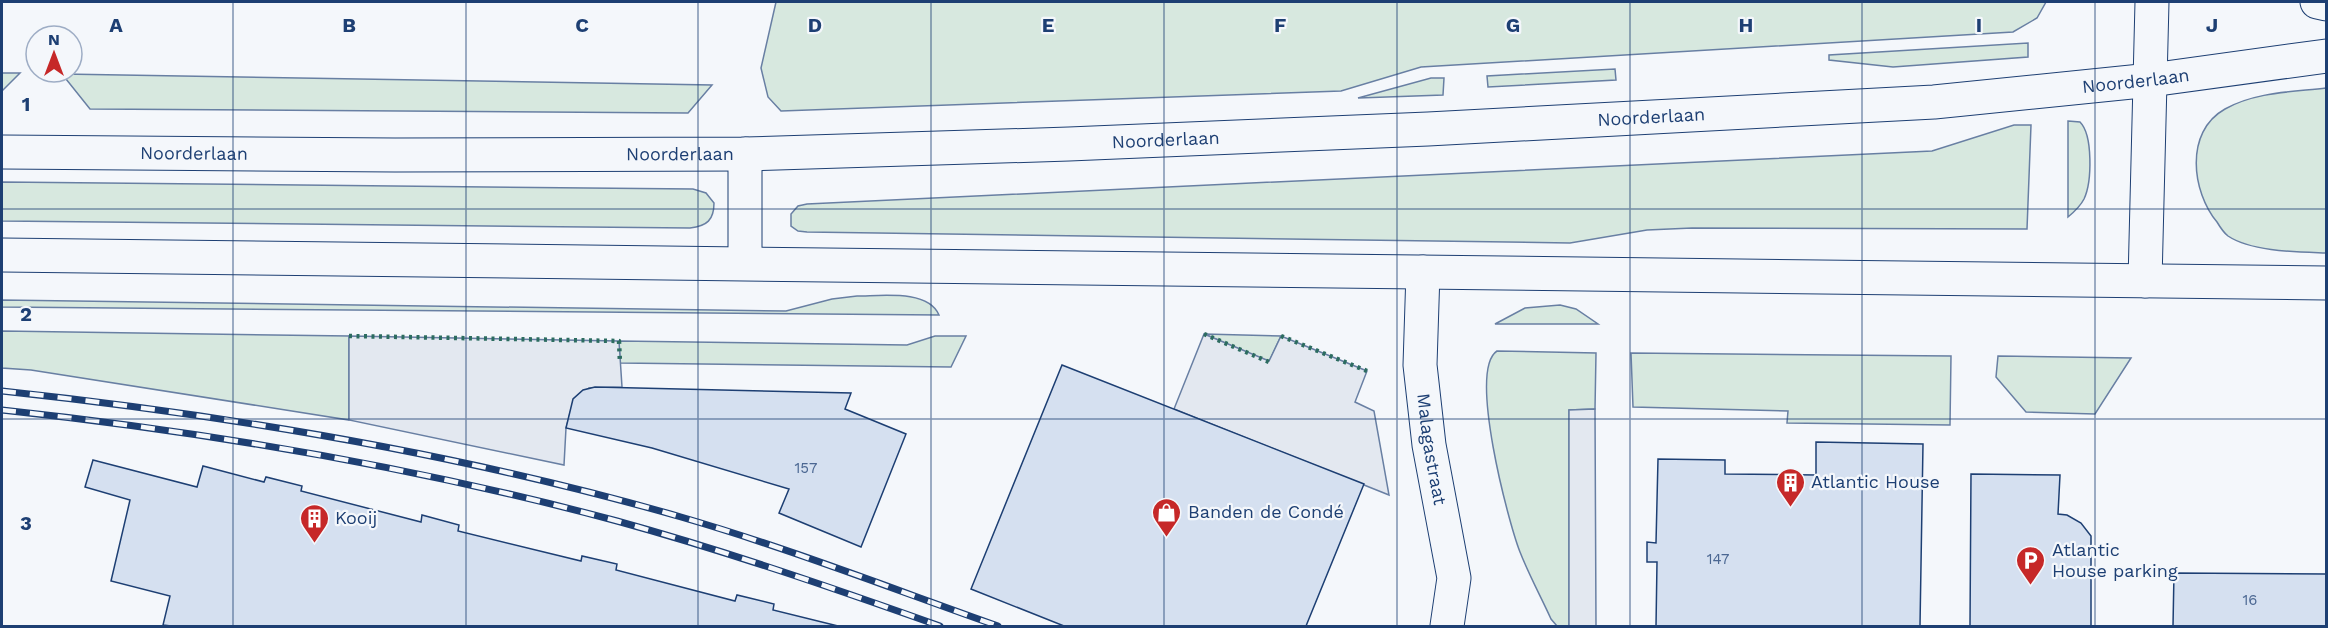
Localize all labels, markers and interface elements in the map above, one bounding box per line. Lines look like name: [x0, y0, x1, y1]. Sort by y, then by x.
text: A: [109, 13, 123, 37]
text: B: [342, 13, 356, 37]
text: C: [575, 13, 589, 37]
text: D: [808, 13, 822, 37]
text: E: [1042, 13, 1054, 37]
text: F: [1274, 13, 1286, 37]
text: G: [1506, 13, 1520, 37]
text: H: [1739, 13, 1753, 37]
text: I: [1976, 13, 1982, 37]
text: J: [2206, 13, 2218, 37]
north arrow: [24, 24, 84, 84]
text: N: [48, 30, 60, 49]
street label: Noorderlaan: [2081, 64, 2191, 97]
text: 1: [22, 92, 30, 116]
street label: Noorderlaan: [1597, 103, 1706, 130]
street label: Noorderlaan: [1111, 127, 1220, 152]
street label: Noorderlaan: [140, 142, 248, 164]
street label: Noorderlaan: [626, 143, 734, 164]
text: 2: [20, 302, 32, 326]
street label: Malagastraat: [1413, 392, 1451, 507]
house number: 157: [795, 459, 818, 477]
building icon: Atlantic House: [1774, 466, 1806, 508]
place label: Atlantic House: [1811, 471, 1940, 492]
shop icon: Banden de Condé: [1151, 496, 1183, 538]
place label: Banden de Condé: [1188, 501, 1344, 522]
building icon: Kooij: [298, 502, 330, 544]
place label: Kooij: [335, 507, 377, 528]
text: 3: [20, 511, 32, 535]
place label: Atlantic House parking: [2052, 539, 2178, 581]
parking icon: Atlantic House parking: [2015, 544, 2047, 586]
house number: 147: [1707, 550, 1729, 568]
house number: 16: [2243, 591, 2257, 609]

